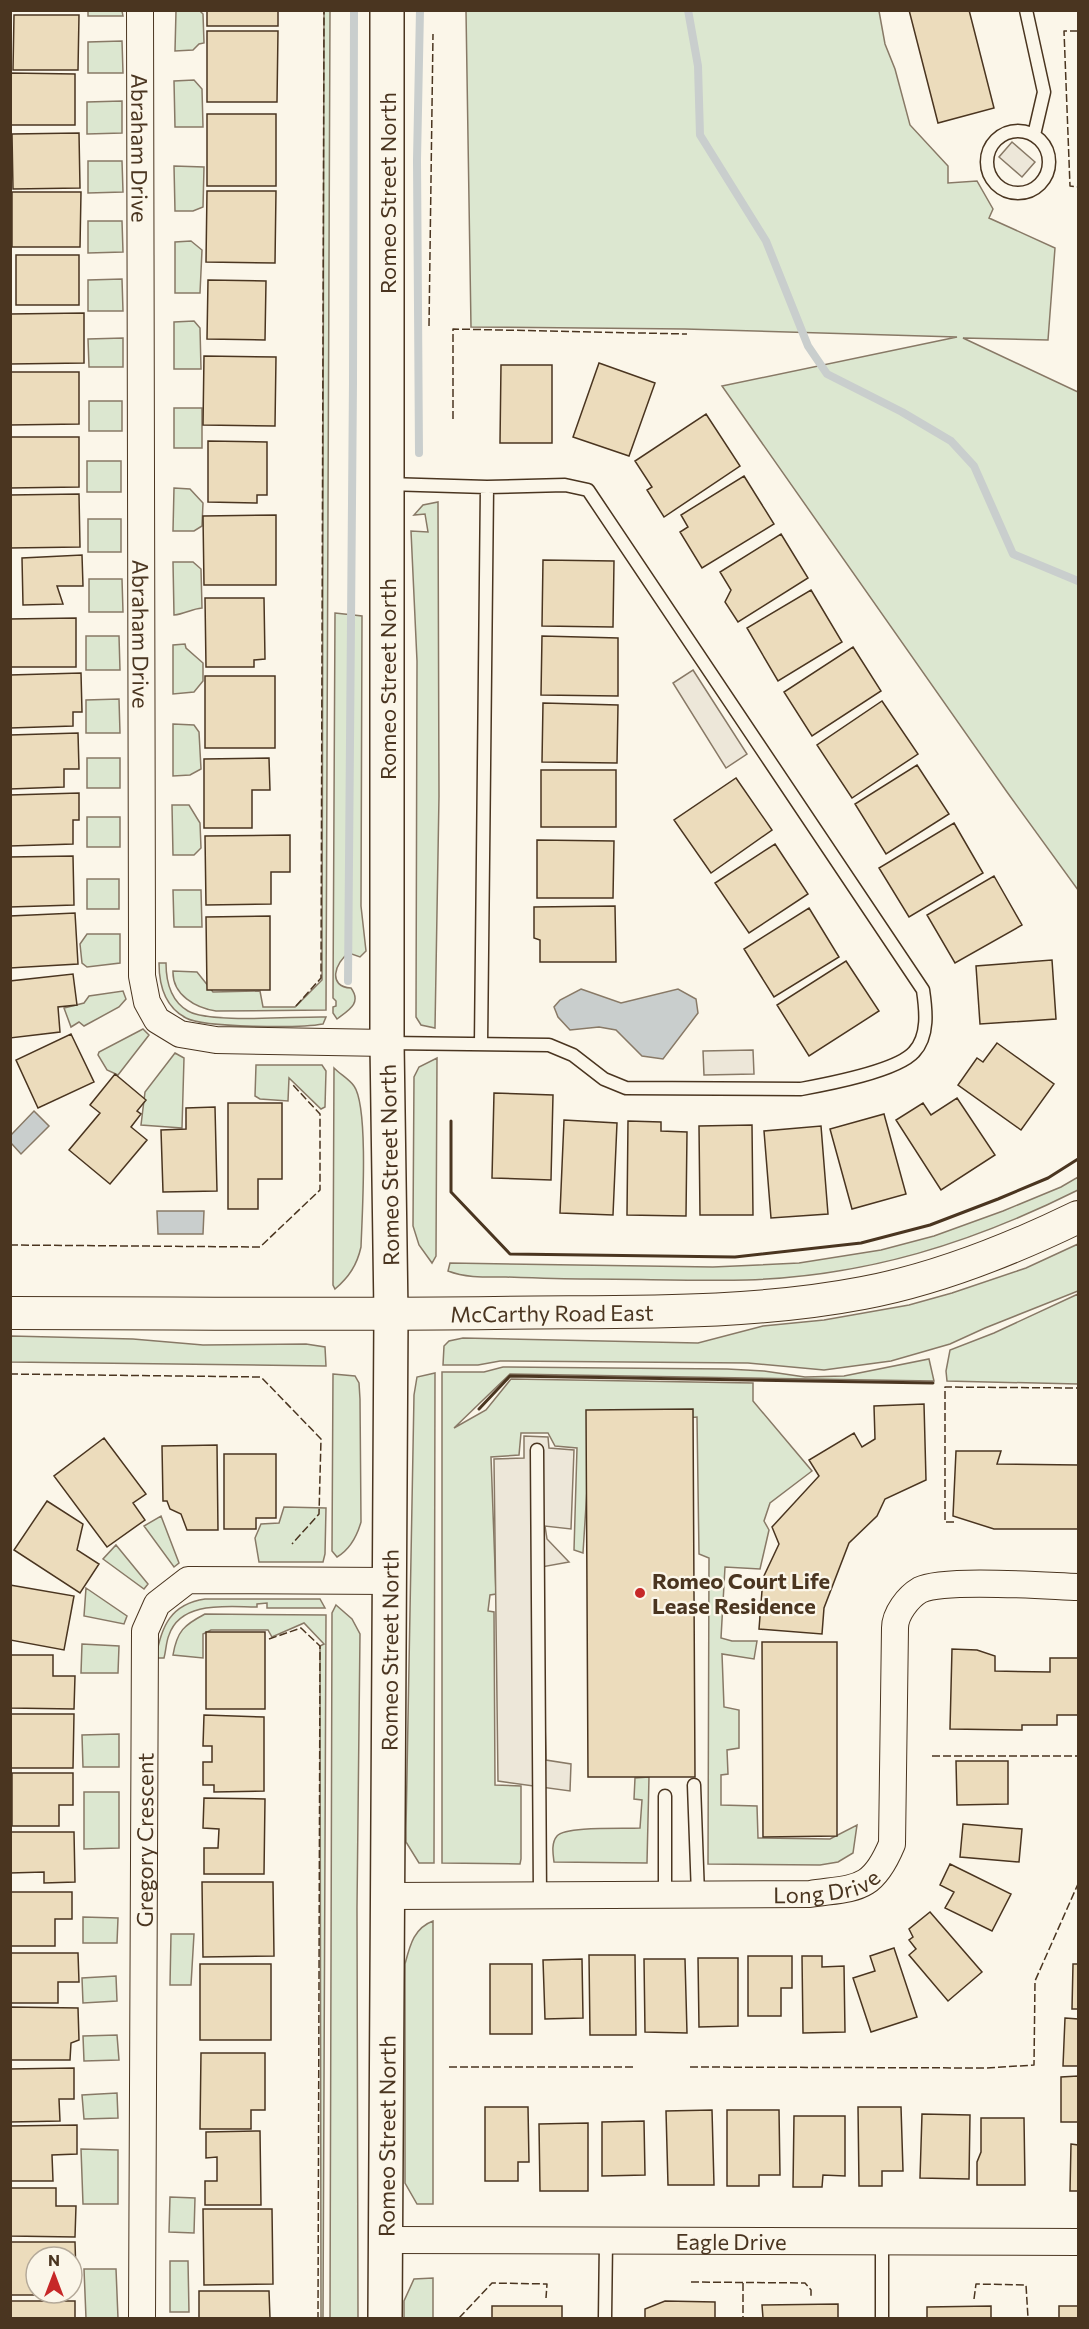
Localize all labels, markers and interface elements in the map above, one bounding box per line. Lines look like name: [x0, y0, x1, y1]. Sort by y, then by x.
street label: Abraham Drive: [127, 73, 154, 223]
street label: Romeo Street North: [374, 92, 401, 294]
street label: Abraham Drive: [128, 559, 155, 709]
street label: Romeo Street North: [374, 578, 401, 780]
street label: Romeo Street North: [374, 1064, 404, 1266]
street label: McCarthy Road East: [450, 1298, 654, 1327]
street label: Romeo Street North: [375, 1549, 403, 1751]
place label: Romeo Court Life Lease Residence: [652, 1567, 830, 1619]
marker: Romeo Court Life Lease Residence: [633, 1586, 647, 1600]
street label: Gregory Crescent: [130, 1753, 158, 1927]
street label: Long Drive: [773, 1863, 885, 1908]
street label: Romeo Street North: [372, 2035, 400, 2237]
street label: Eagle Drive: [675, 2227, 787, 2255]
north arrow: [24, 2245, 84, 2305]
text: N: [48, 2250, 60, 2269]

